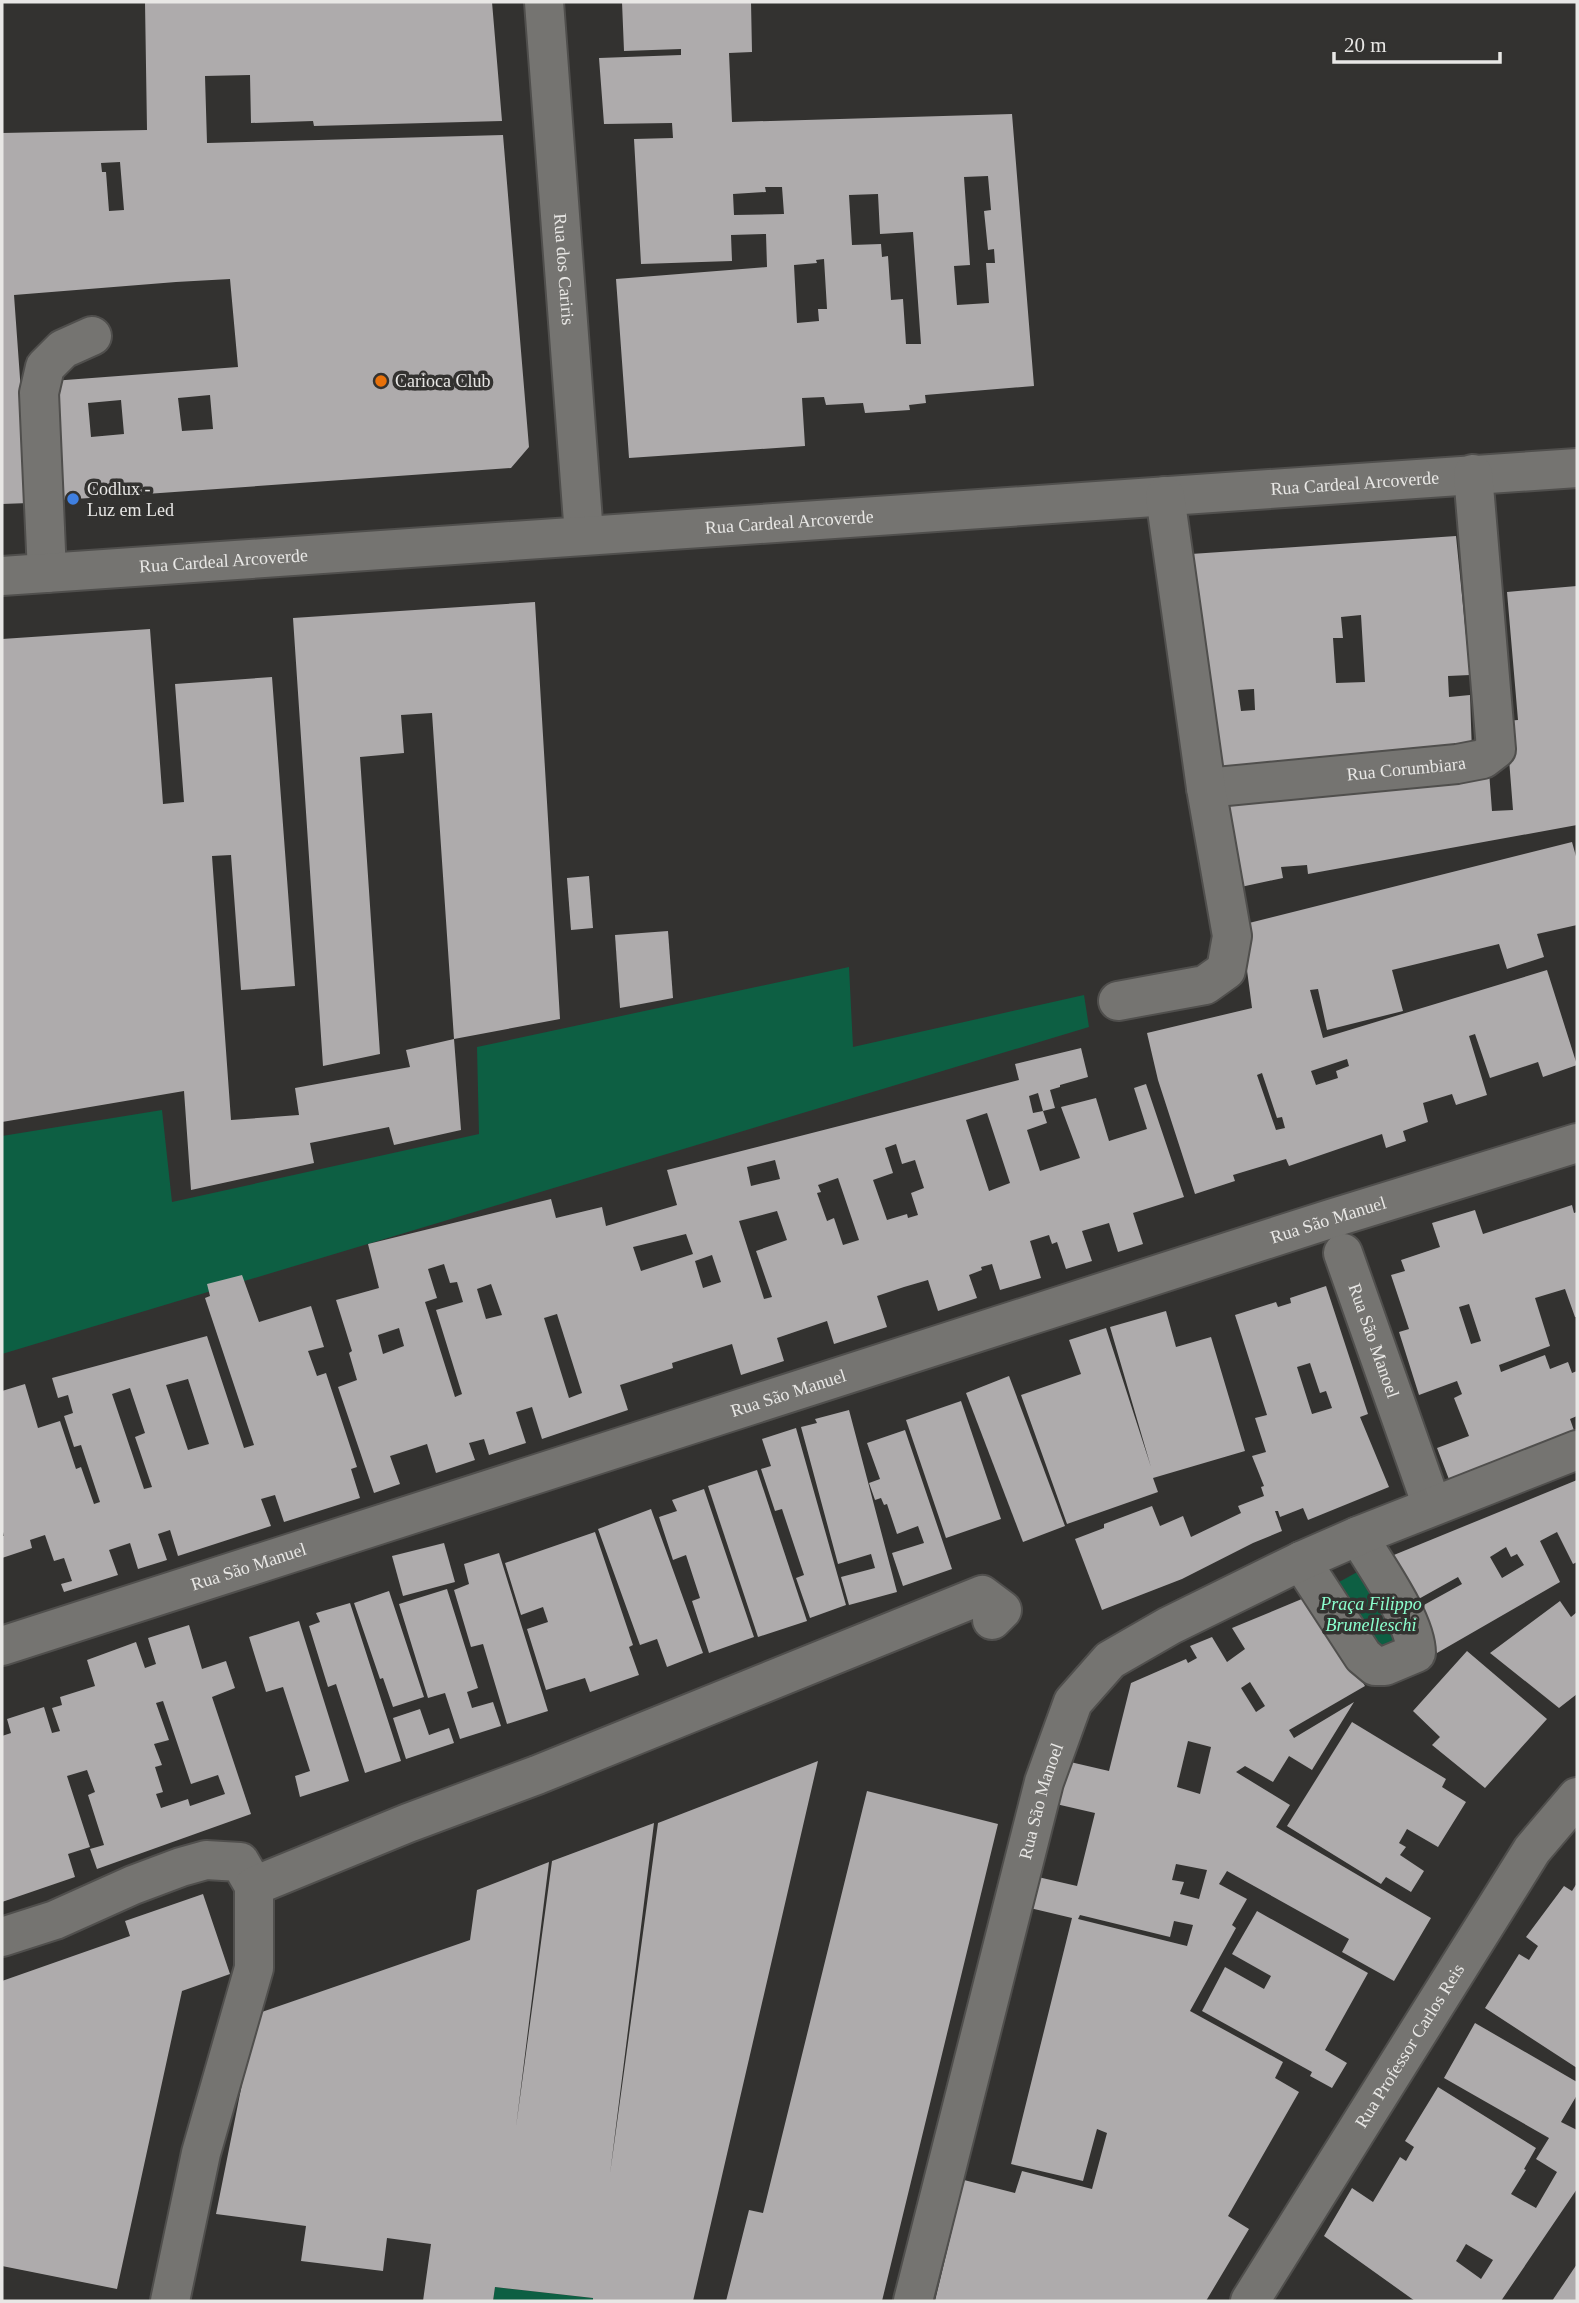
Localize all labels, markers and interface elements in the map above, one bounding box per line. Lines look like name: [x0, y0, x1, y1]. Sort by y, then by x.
scale bar: [1334, 21, 1500, 65]
text: 20 m: [1344, 33, 1387, 57]
street label: Rua dos Cariris: [550, 213, 578, 326]
place label: Carioca Club: [395, 371, 490, 391]
marker: Carioca Club: [373, 373, 389, 389]
street label: Rua Cardeal Arcoverde: [1270, 467, 1440, 499]
place label: Codlux - Luz em Led: [87, 479, 174, 520]
marker: Codlux - Luz em Led: [65, 491, 81, 507]
street label: Rua Cardeal Arcoverde: [704, 506, 874, 538]
street label: Rua Cardeal Arcoverde: [138, 545, 308, 577]
street label: Rua Corumbiara: [1346, 753, 1467, 785]
street label: Rua São Manuel: [1268, 1192, 1388, 1247]
street label: Rua São Manoel: [1345, 1281, 1403, 1401]
street label: Rua São Manuel: [728, 1365, 849, 1421]
street label: Rua São Manuel: [188, 1539, 309, 1595]
park label: Praça Filippo Brunelleschi: [1319, 1594, 1422, 1635]
street label: Rua São Manoel: [1015, 1740, 1067, 1861]
street label: Rua Professor Carlos Reis: [1351, 1960, 1468, 2131]

